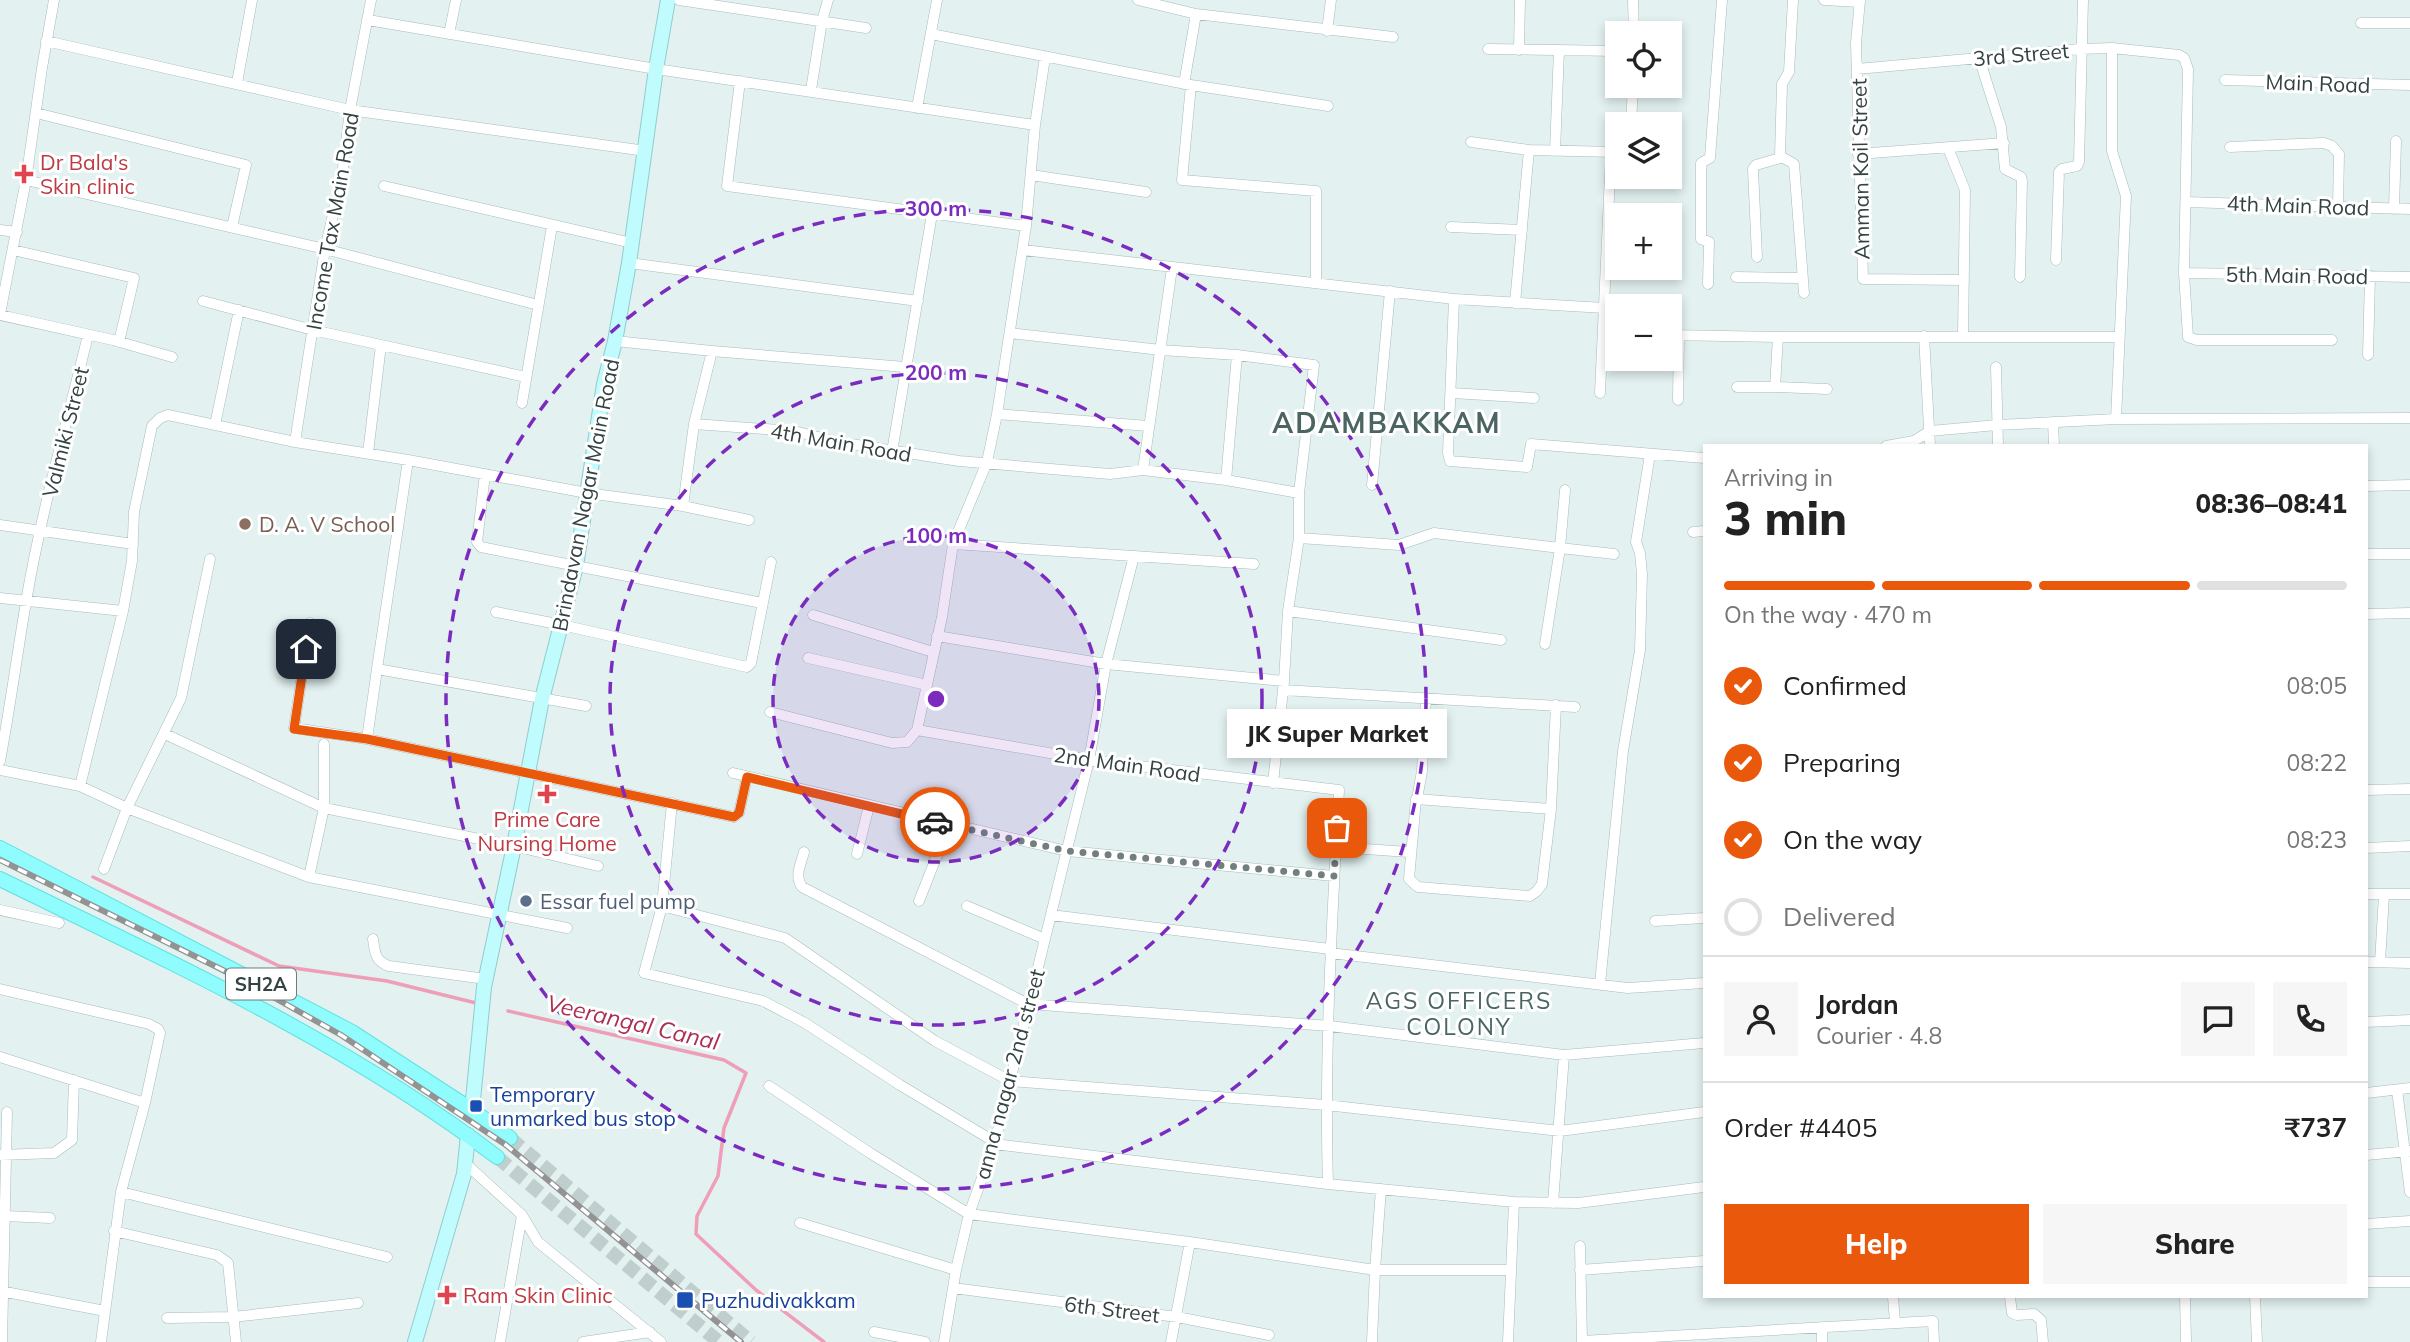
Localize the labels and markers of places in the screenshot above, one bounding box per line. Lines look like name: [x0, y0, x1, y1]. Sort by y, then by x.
place label: Dr Bala's Skin clinic: [40, 149, 135, 199]
marker: Dr Bala's Skin clinic: [14, 164, 34, 184]
place label: D. A. V School: [259, 511, 395, 537]
marker: D. A. V School: [237, 516, 253, 532]
pin: [276, 619, 336, 679]
centre of rings: [924, 687, 948, 711]
callout: JK Super Market: [1227, 709, 1447, 758]
marker: Prime Care Nursing Home: [537, 784, 557, 804]
pin: [1307, 798, 1367, 858]
place label: Prime Care Nursing Home: [477, 806, 617, 856]
place label: Essar fuel pump: [540, 888, 696, 914]
marker: Essar fuel pump: [518, 893, 534, 909]
place label: Temporary unmarked bus stop: [490, 1081, 676, 1131]
marker: Temporary unmarked bus stop: [468, 1098, 484, 1114]
place label: Ram Skin Clinic: [463, 1282, 613, 1308]
marker: Ram Skin Clinic: [437, 1285, 457, 1305]
place label: Puzhudivakkam: [701, 1287, 856, 1313]
marker: Puzhudivakkam: [675, 1290, 695, 1310]

